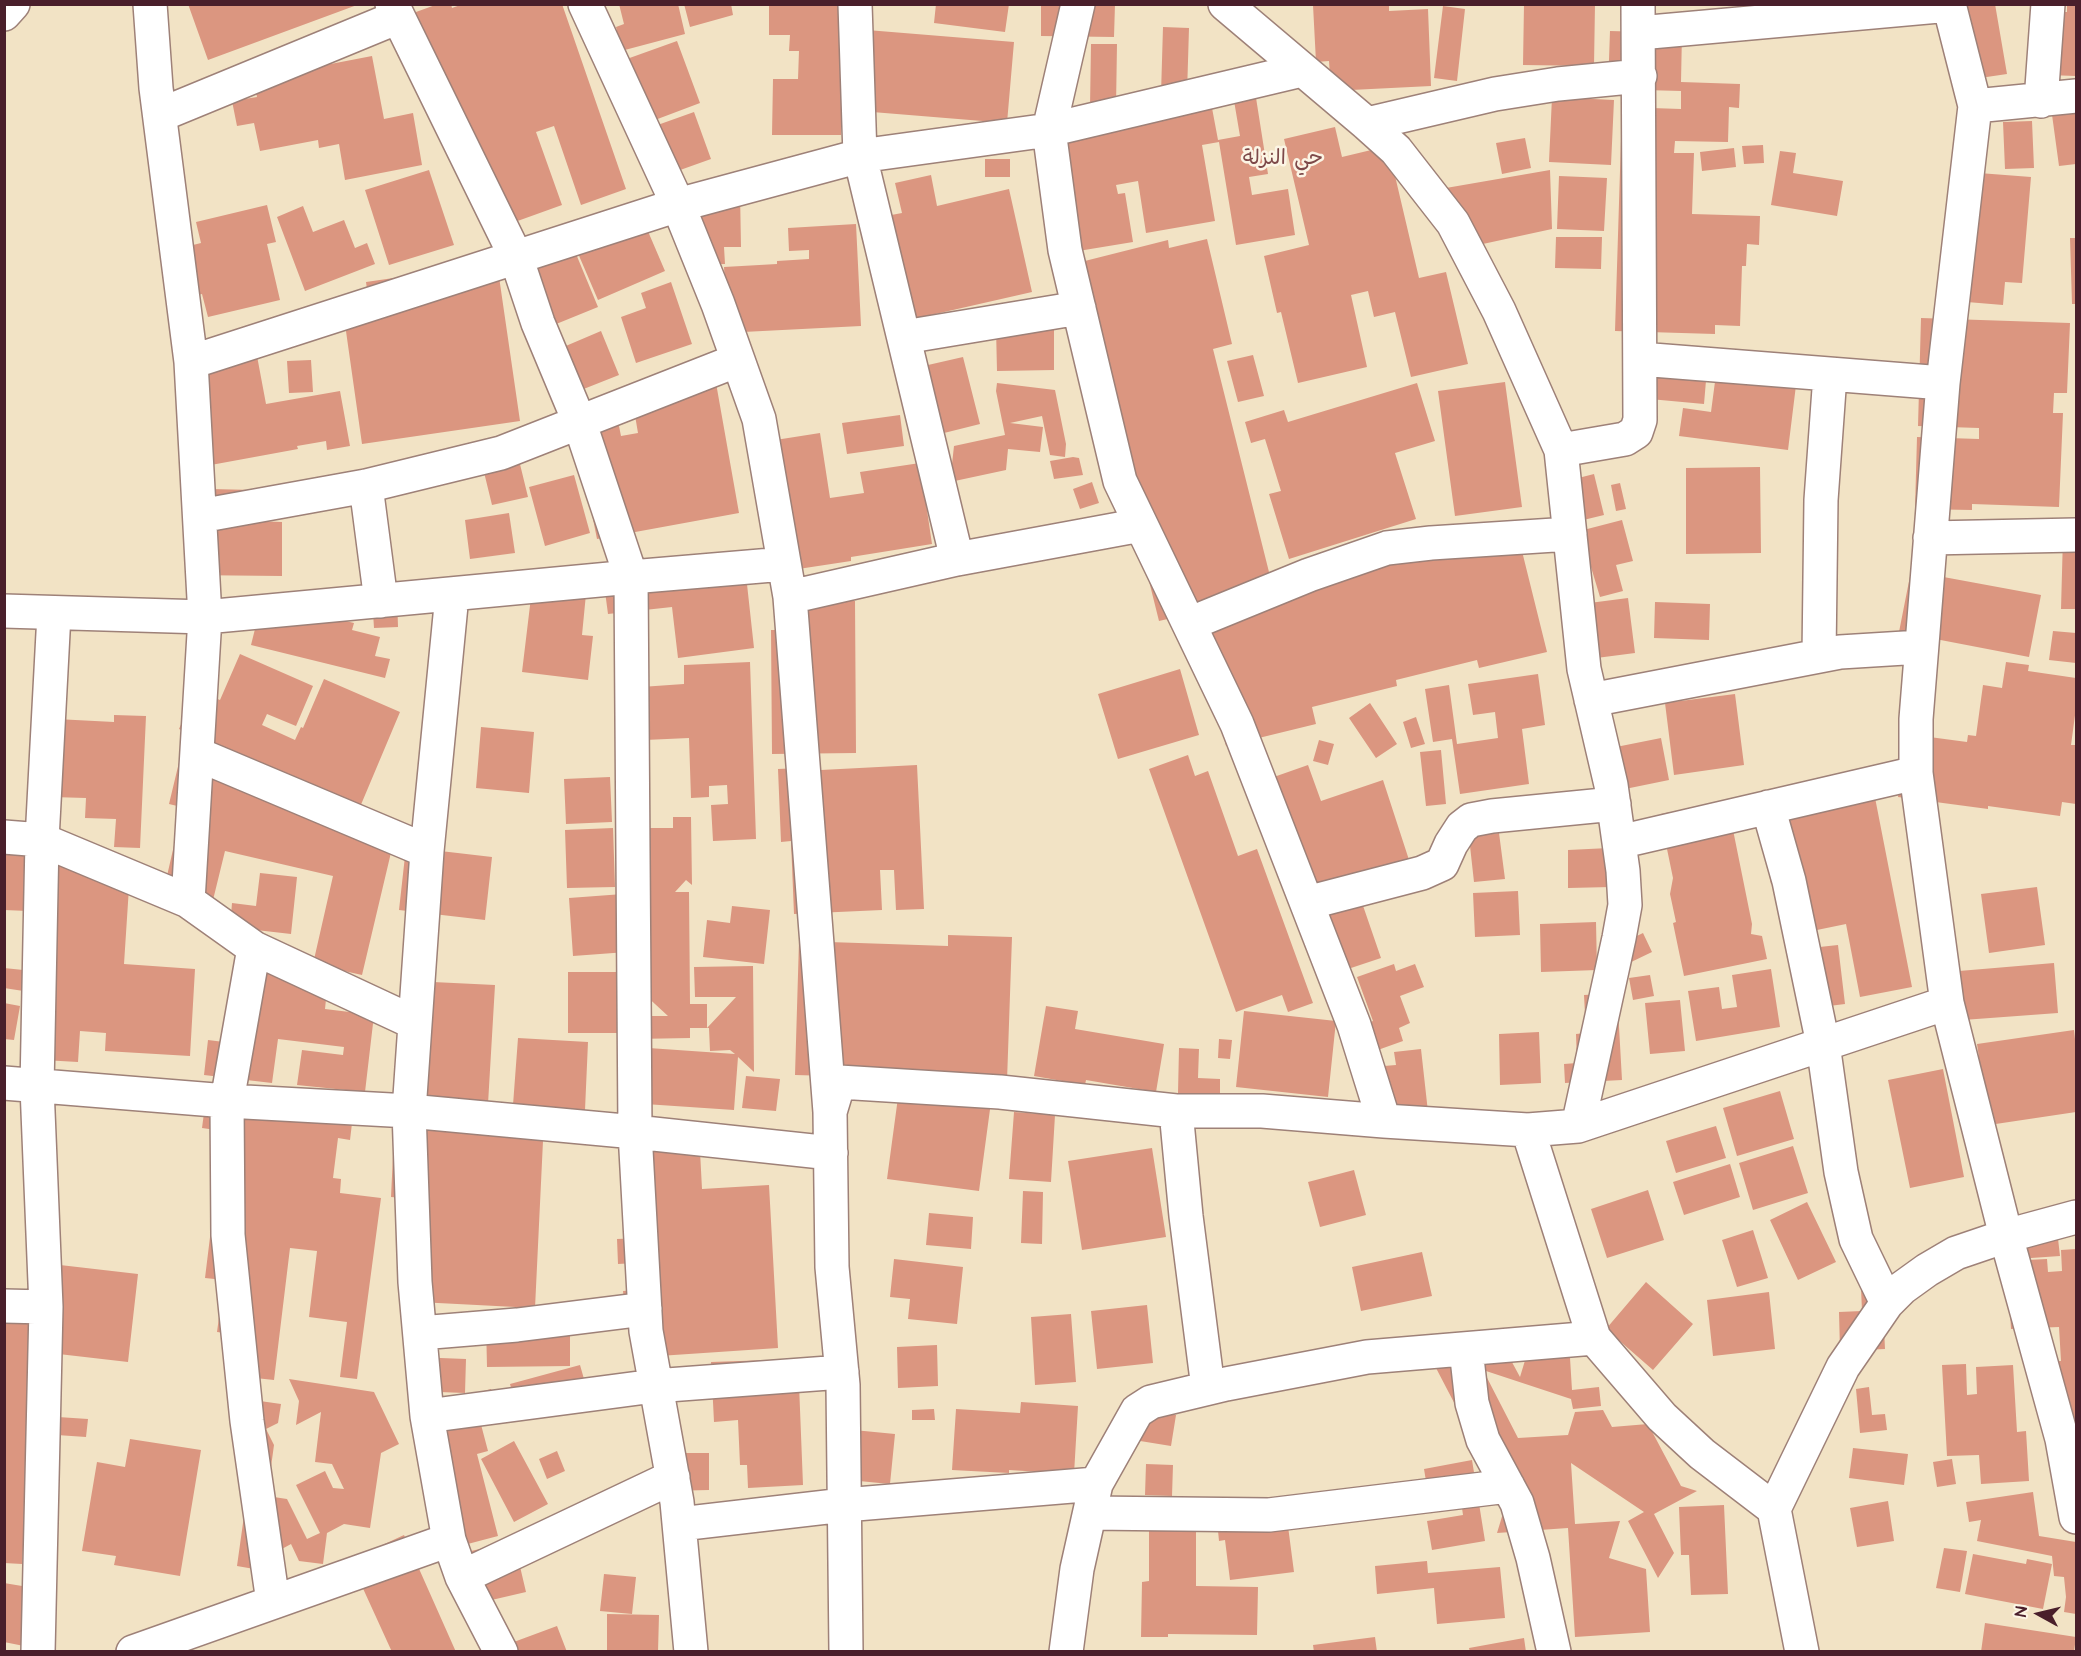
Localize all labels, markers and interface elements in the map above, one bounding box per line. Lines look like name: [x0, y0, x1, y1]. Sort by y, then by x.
district label: حي النزلة: [1243, 147, 1323, 173]
north arrow: [2009, 1584, 2069, 1644]
text: N: [2010, 1605, 2033, 1618]

